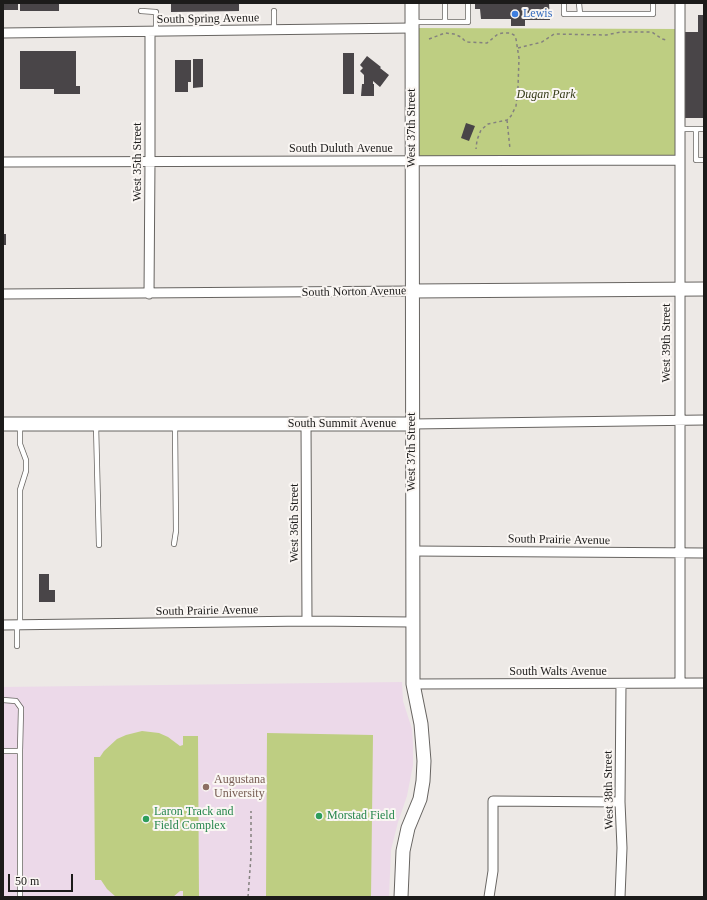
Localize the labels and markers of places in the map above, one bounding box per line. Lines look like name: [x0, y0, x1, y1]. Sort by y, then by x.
place label: Lewis: [523, 7, 552, 21]
marker: Lewis: [510, 9, 520, 19]
place label: Augustana University: [214, 773, 265, 801]
marker: Augustana University: [201, 782, 211, 792]
place label: Laron Track and Field Complex: [154, 805, 234, 833]
place label: Morstad Field: [327, 809, 395, 823]
marker: Morstad Field: [314, 811, 324, 821]
marker: Laron Track and Field Complex: [141, 814, 151, 824]

